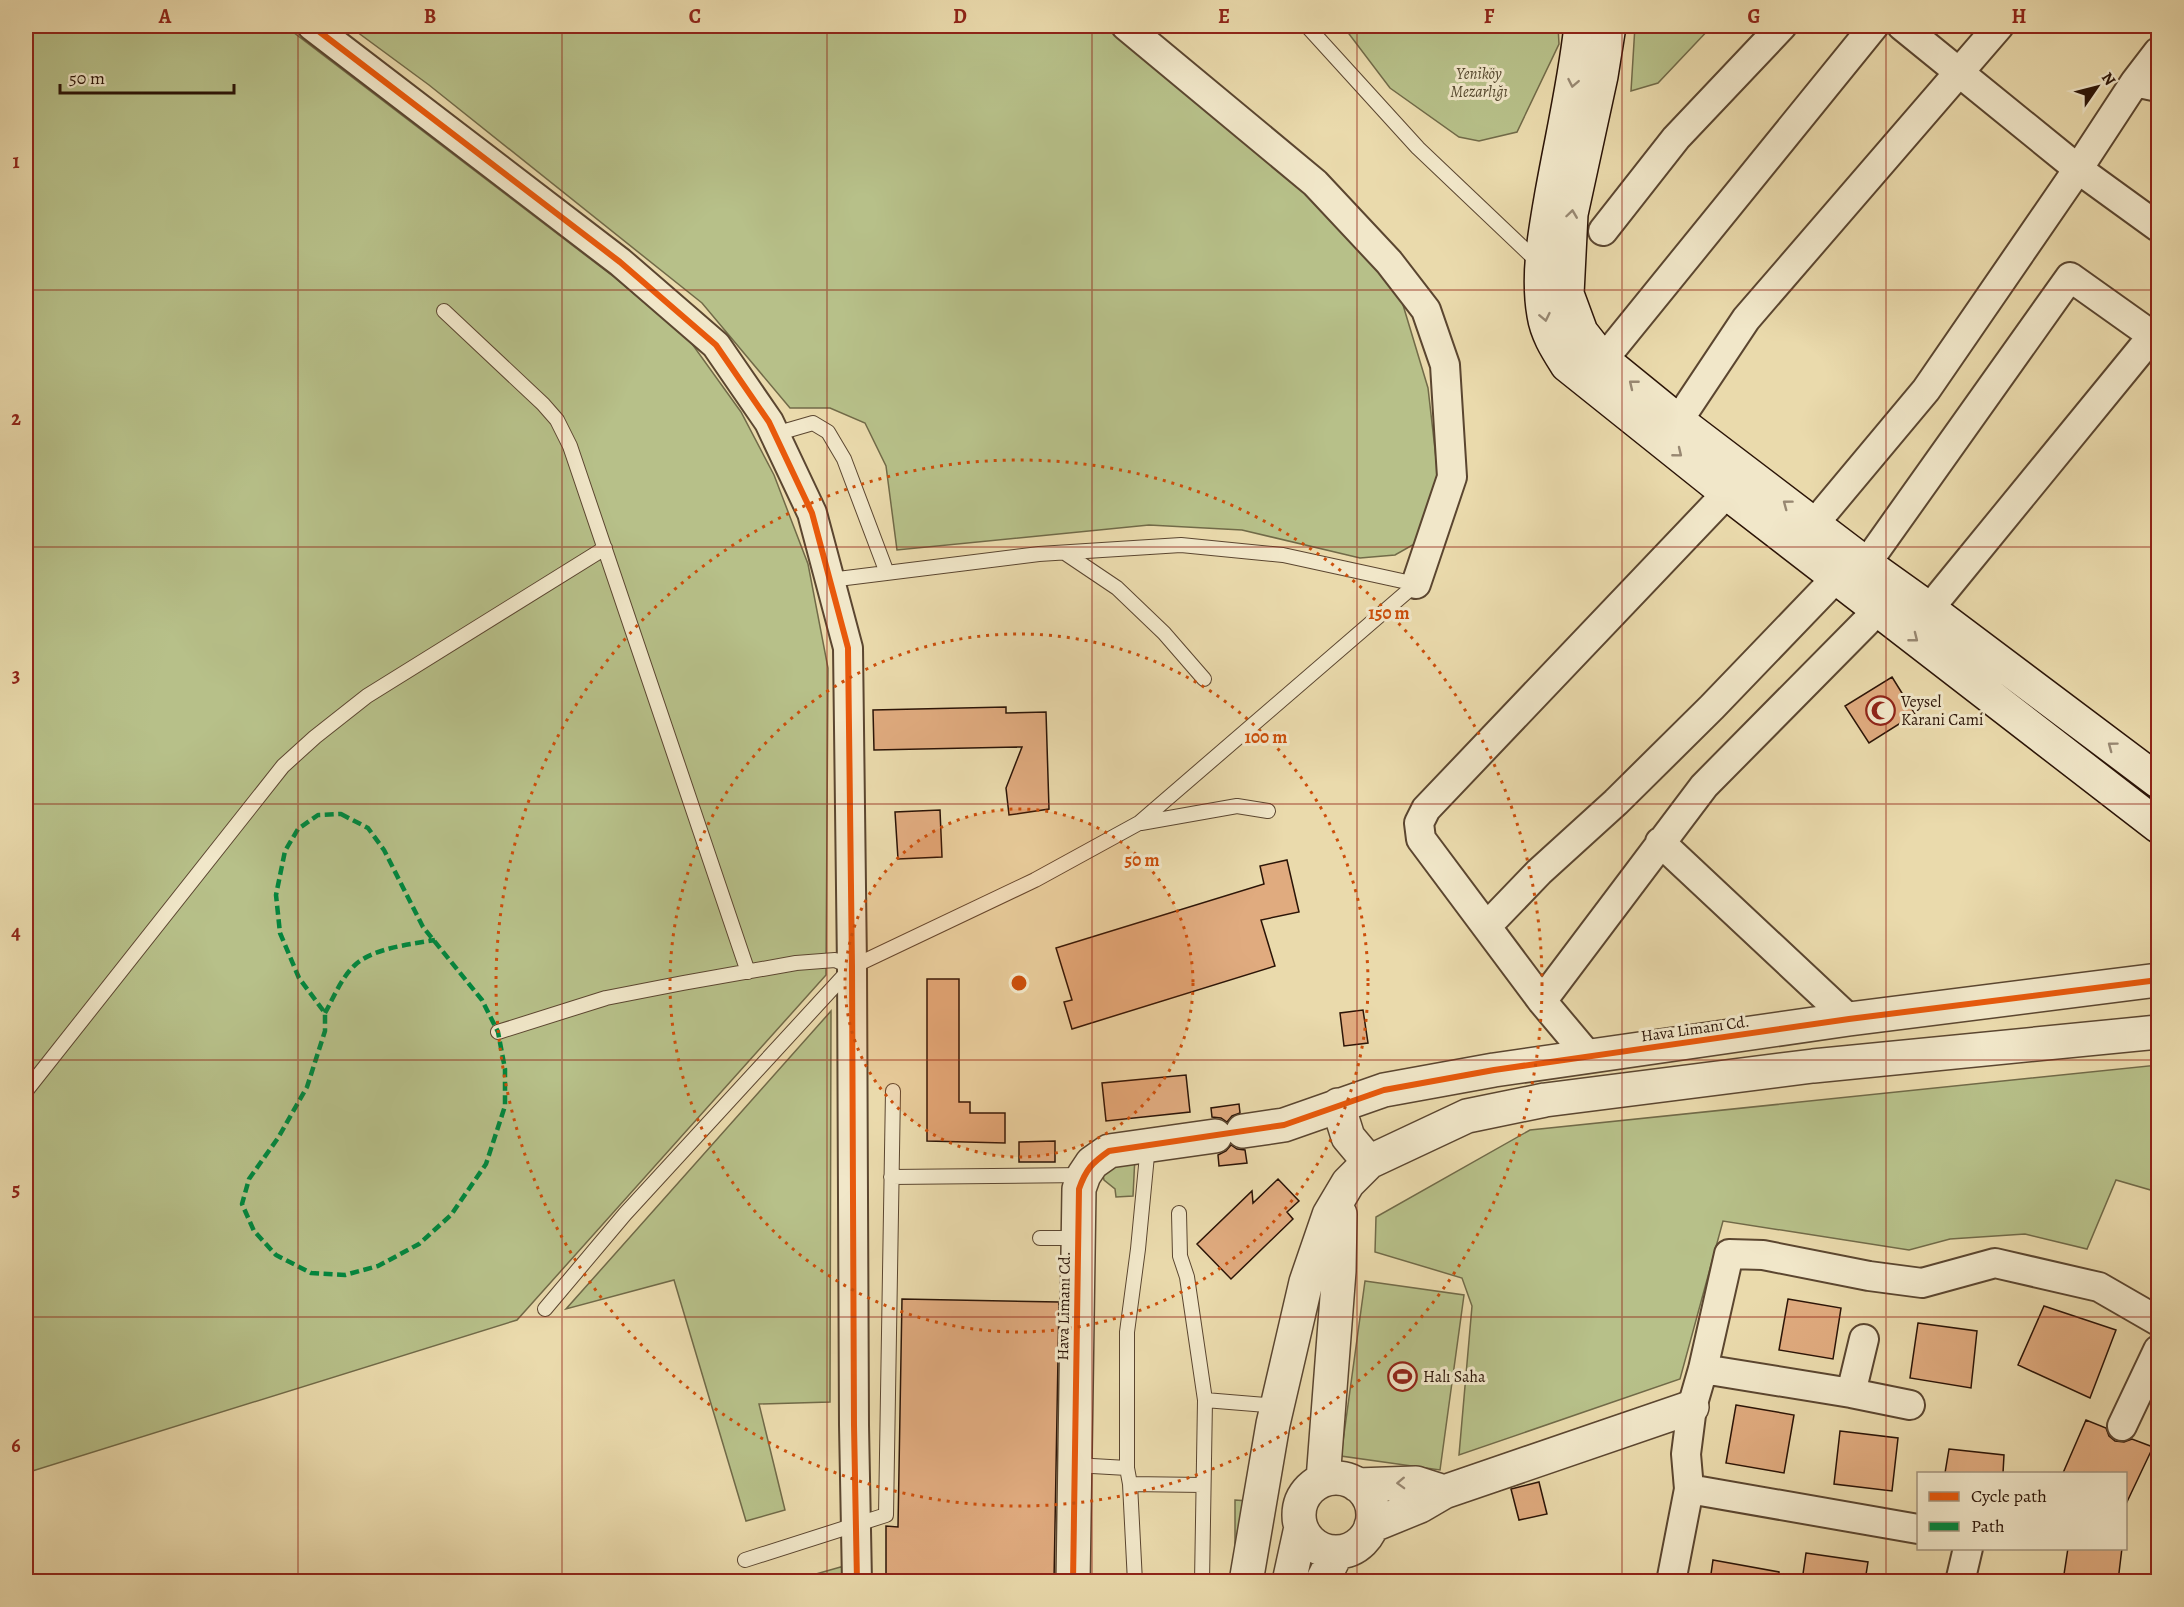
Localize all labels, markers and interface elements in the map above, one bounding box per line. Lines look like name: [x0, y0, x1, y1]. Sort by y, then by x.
text: A: [158, 3, 172, 30]
text: B: [424, 3, 436, 30]
text: C: [689, 3, 701, 30]
text: D: [953, 3, 967, 30]
text: E: [1218, 3, 1230, 30]
text: F: [1484, 3, 1495, 30]
text: G: [1747, 3, 1761, 30]
text: H: [2012, 3, 2027, 30]
scale bar: [60, 57, 234, 95]
north arrow: [2067, 57, 2127, 117]
park label: Yeniköy Mezarlığı: [1450, 63, 1508, 103]
text: 50 m: [69, 66, 105, 90]
text: N: [2096, 68, 2121, 90]
one-way arrow: [1567, 78, 1580, 88]
text: 1: [12, 148, 20, 175]
one-way arrow: [1565, 209, 1577, 219]
one-way arrow: [1538, 312, 1551, 322]
one-way arrow: [1629, 381, 1640, 392]
text: 2: [11, 405, 21, 432]
one-way arrow: [1671, 446, 1682, 457]
one-way arrow: [1783, 500, 1794, 511]
text: 150 m: [1368, 601, 1410, 625]
one-way arrow: [1908, 630, 1919, 641]
text: 3: [12, 662, 20, 689]
place label: Veysel Karani Cami: [1900, 691, 1984, 731]
mosque icon: Veysel Karani Cami: [1864, 694, 1896, 726]
text: 100 m: [1245, 725, 1287, 749]
one-way arrow: [2107, 742, 2118, 753]
text: 50 m: [1125, 848, 1159, 872]
text: 4: [11, 919, 21, 946]
centre of rings: [1009, 973, 1029, 993]
street label: Hava Limanı Cd.: [1639, 1010, 1751, 1047]
text: 5: [12, 1176, 20, 1203]
street label: Hava Limanı Cd.: [1052, 1251, 1076, 1361]
sports icon: Halı Saha: [1386, 1360, 1418, 1392]
place label: Halı Saha: [1423, 1366, 1486, 1388]
text: 6: [11, 1432, 21, 1459]
legend: [1917, 1472, 2127, 1550]
one-way arrow: [1396, 1477, 1405, 1489]
text: Cycle path: [1971, 1484, 2047, 1508]
text: Path: [1971, 1514, 2005, 1538]

